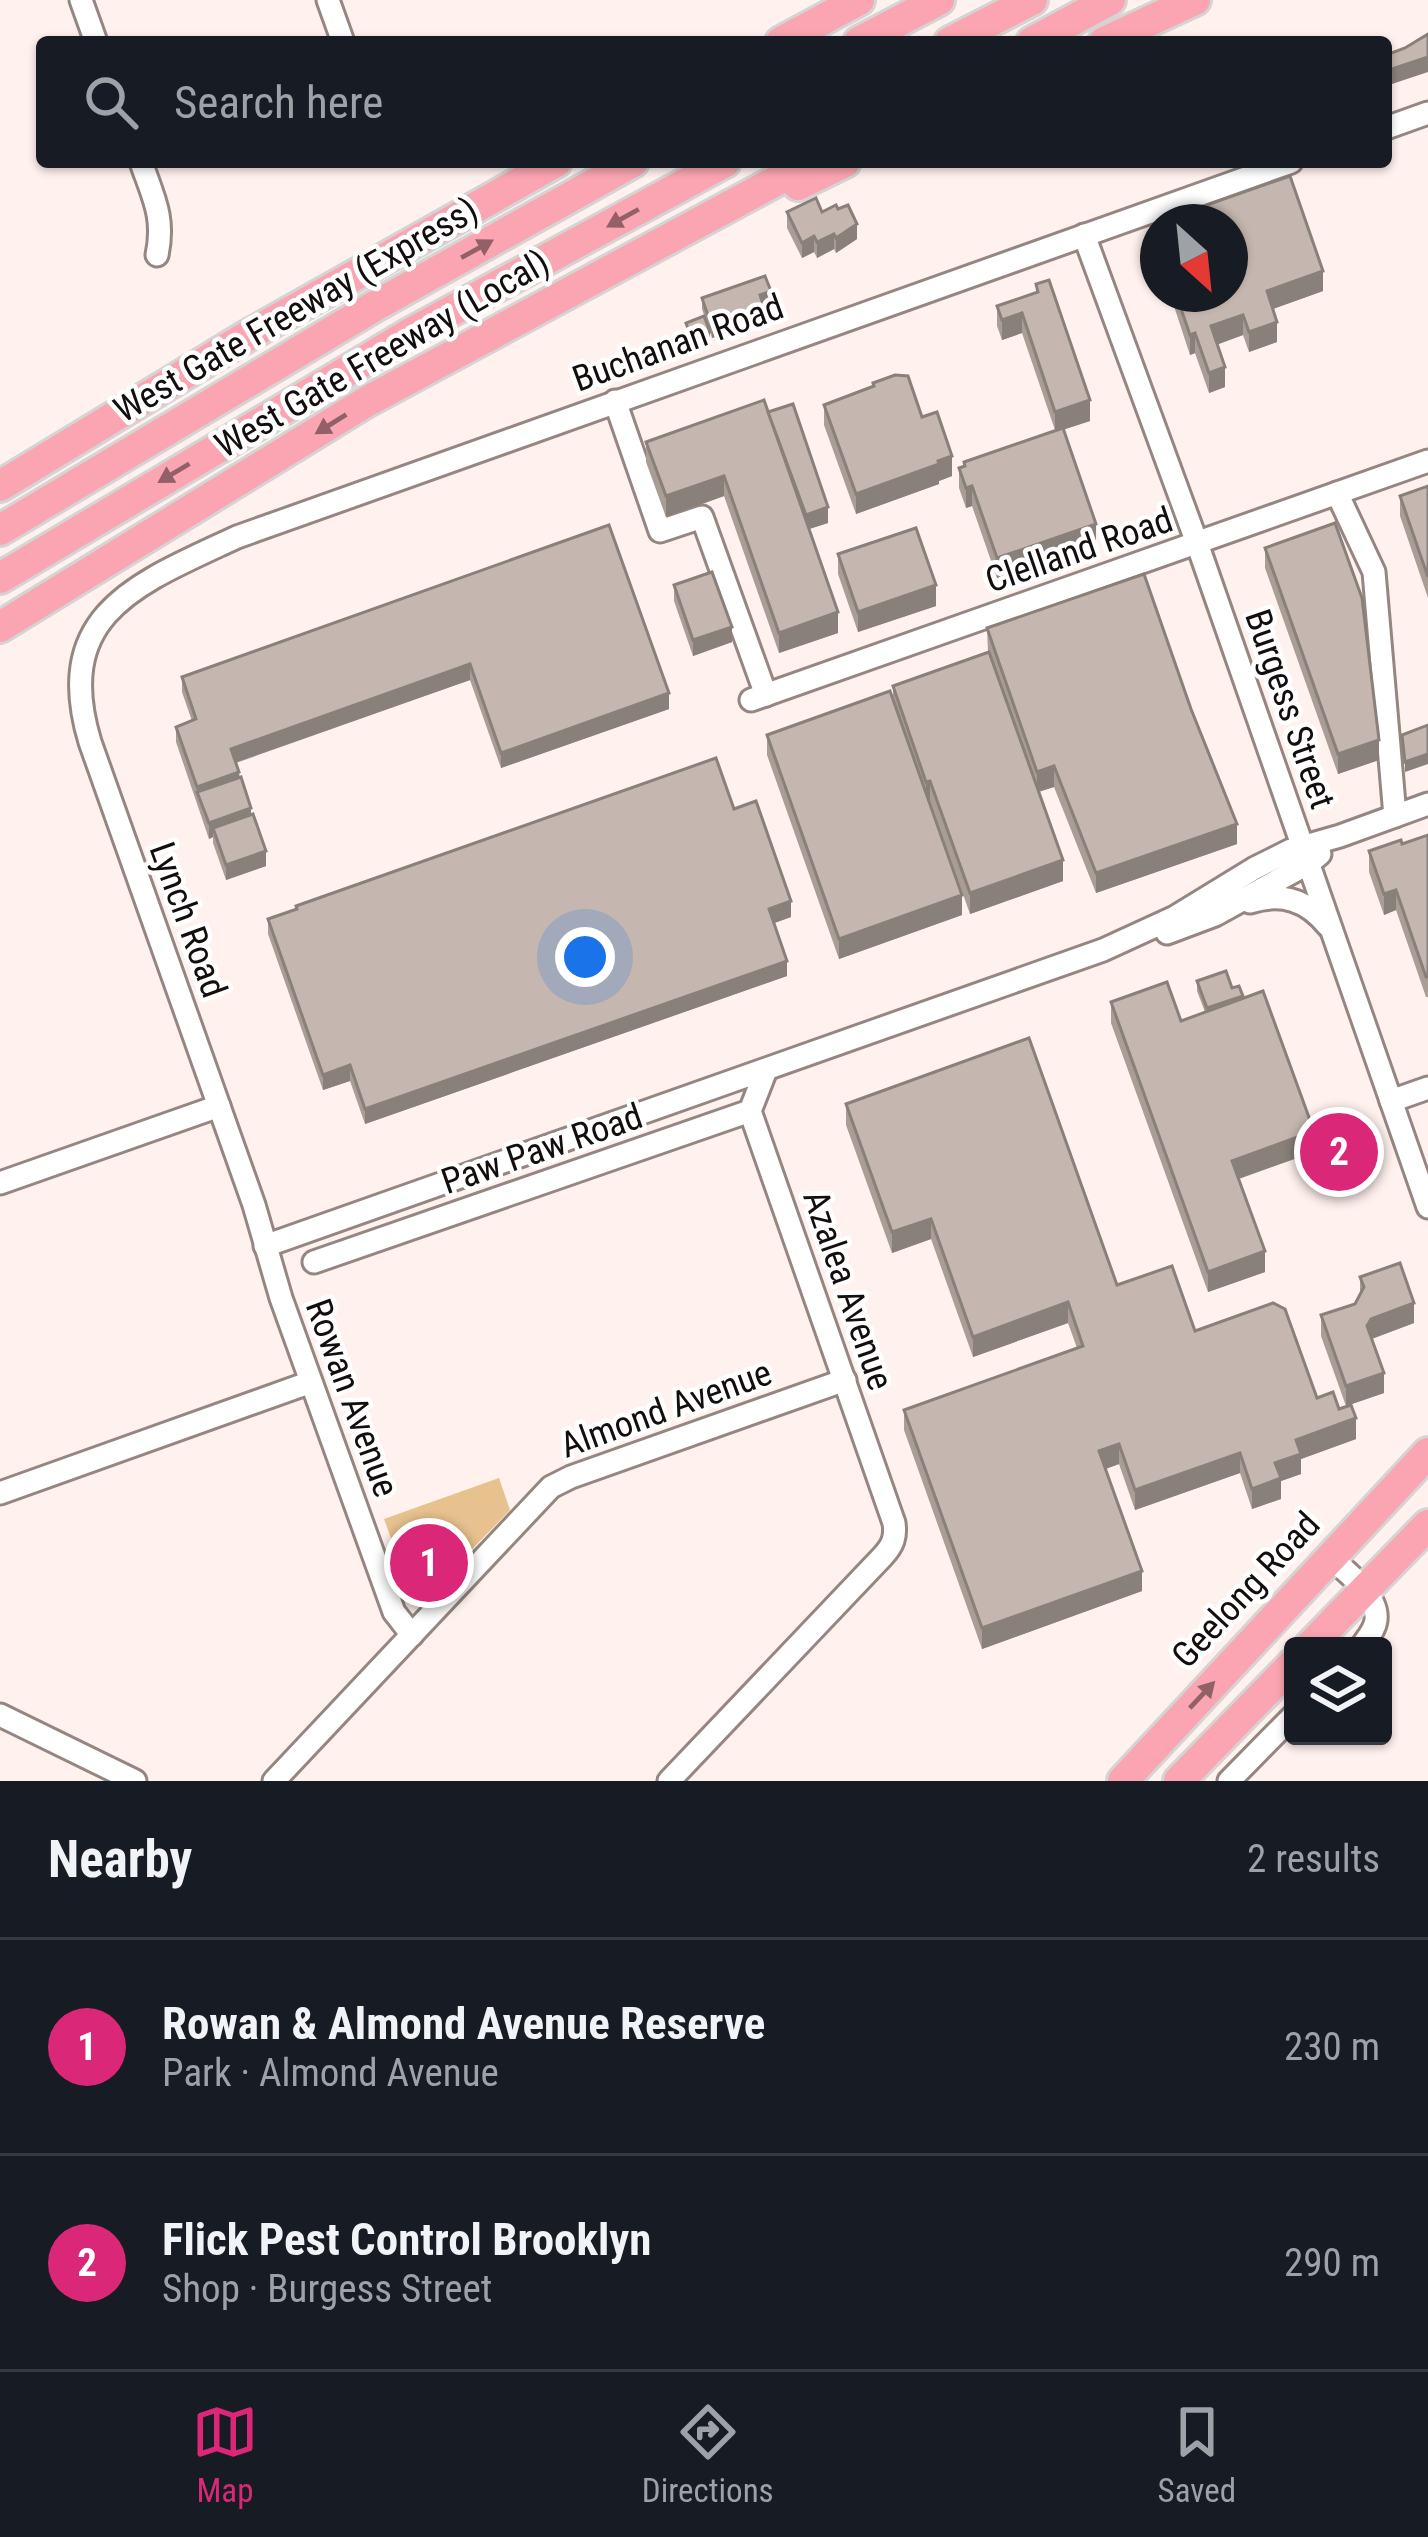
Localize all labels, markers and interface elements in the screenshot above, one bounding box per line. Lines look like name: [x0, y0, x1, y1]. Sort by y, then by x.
search box: [36, 36, 1392, 168]
icon: search: [78, 69, 144, 135]
text: Search here: [174, 76, 383, 129]
street label: West Gate Freeway (Express): [107, 189, 485, 431]
north arrow: [1140, 204, 1248, 312]
one-way arrow: [605, 207, 640, 228]
one-way arrow: [460, 239, 494, 260]
street label: West Gate Freeway (Local): [208, 241, 556, 467]
street label: Buchanan Road: [567, 285, 789, 401]
one-way arrow: [314, 413, 348, 434]
one-way arrow: [157, 461, 191, 482]
street label: Clelland Road: [980, 498, 1178, 602]
street label: Burgess Street: [1236, 604, 1344, 814]
street label: Lynch Road: [141, 837, 235, 1003]
your location: [555, 927, 615, 987]
street label: Paw Paw Road: [436, 1095, 648, 1203]
pin: 2: [1300, 1107, 1378, 1197]
street label: Azalea Avenue: [794, 1185, 902, 1395]
street label: Rowan Avenue: [297, 1293, 407, 1503]
street label: Almond Avenue: [555, 1351, 777, 1467]
street label: Geelong Road: [1163, 1504, 1329, 1676]
pin: 1: [390, 1518, 468, 1608]
map controls: [1284, 1637, 1392, 1745]
button: layers: [1284, 1637, 1392, 1745]
one-way arrow: [1188, 1681, 1216, 1710]
text: Nearby: [48, 1830, 192, 1889]
text: 2 results: [1247, 1836, 1380, 1882]
text: Rowan & Almond Avenue Reserve: [162, 1997, 765, 2050]
text: 1: [77, 2024, 97, 2070]
text: 230 m: [1284, 2024, 1380, 2070]
text: Park · Almond Avenue: [162, 2050, 499, 2096]
text: Flick Pest Control Brooklyn: [162, 2213, 651, 2266]
text: 2: [77, 2240, 97, 2286]
text: 290 m: [1284, 2240, 1380, 2286]
text: Shop · Burgess Street: [162, 2266, 492, 2312]
tab: Map: [192, 2399, 258, 2510]
tab: Directions: [642, 2399, 774, 2510]
tab: Saved: [1158, 2399, 1236, 2510]

